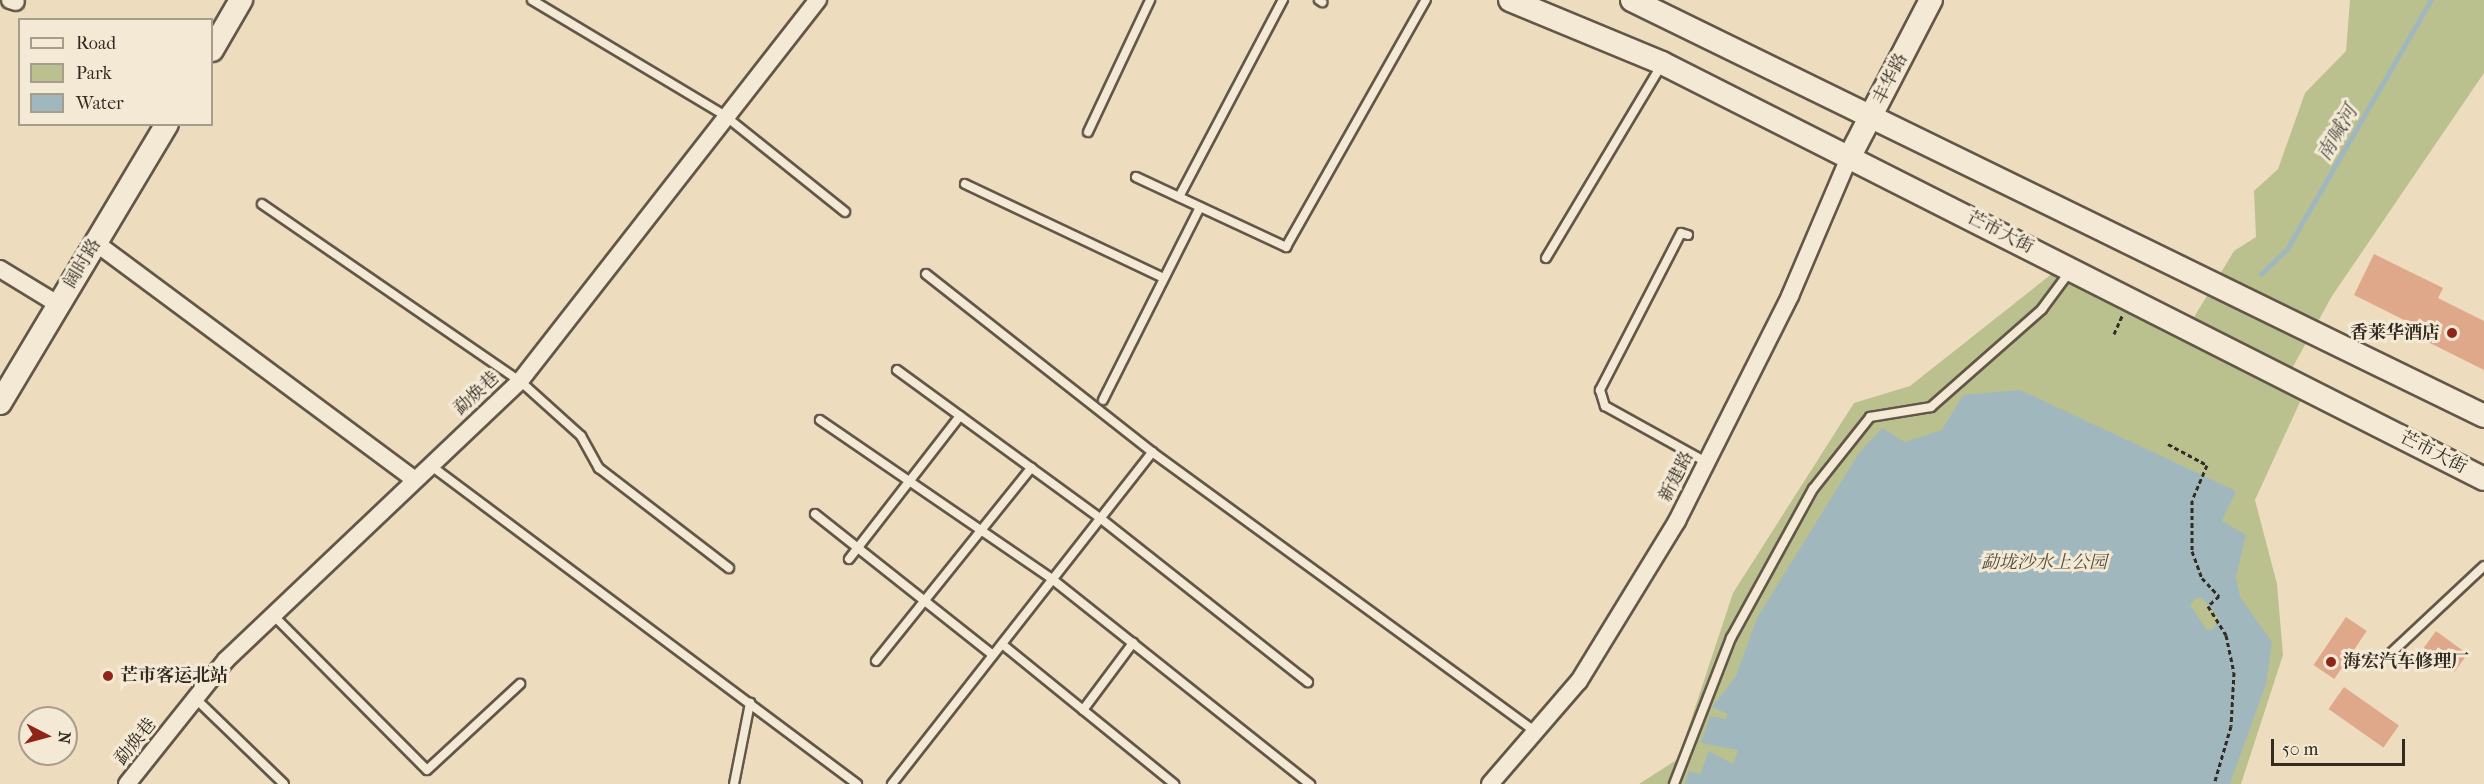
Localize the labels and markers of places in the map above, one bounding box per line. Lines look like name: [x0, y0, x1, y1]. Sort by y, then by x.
place label: 香莱华酒店: [2350, 322, 2440, 344]
marker: 香莱华酒店: [2445, 326, 2459, 340]
place label: 海宏汽车修理厂: [2343, 651, 2469, 673]
marker: 海宏汽车修理厂: [2324, 655, 2338, 669]
place label: 芒市客运北站: [120, 665, 228, 687]
marker: 芒市客运北站: [101, 669, 115, 683]

